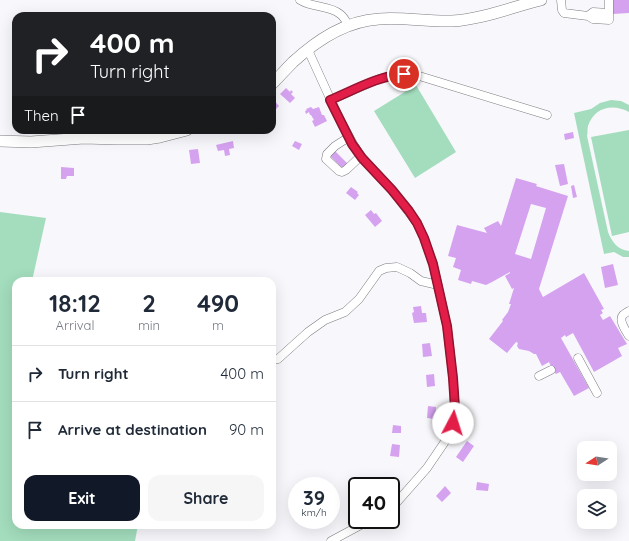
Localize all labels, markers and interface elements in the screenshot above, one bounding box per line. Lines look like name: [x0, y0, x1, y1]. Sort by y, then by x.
text: 400 m: [90, 25, 175, 60]
icon: right: [24, 28, 76, 80]
pin: [387, 57, 421, 91]
text: Turn right: [90, 60, 170, 83]
icon: arrive: [393, 63, 415, 85]
icon: arrive: [67, 104, 89, 126]
text: Then: [24, 106, 59, 125]
text: 18:12: [49, 288, 101, 318]
text: 2: [142, 288, 156, 318]
text: 490: [197, 288, 239, 318]
text: Arrival: [55, 317, 94, 333]
text: min: [138, 317, 160, 333]
text: m: [212, 317, 224, 333]
icon: right: [24, 363, 46, 385]
text: Turn right: [58, 364, 129, 383]
text: 400 m: [220, 364, 264, 383]
position arrow: [432, 402, 474, 444]
icon: arrive: [24, 419, 46, 441]
text: Arrive at destination: [58, 420, 207, 439]
text: 90 m: [229, 420, 264, 439]
north arrow: [577, 441, 617, 481]
map controls: [577, 441, 617, 529]
button: Exit: [24, 475, 140, 521]
button: Share: [148, 475, 264, 521]
speed limit sign: 40: [348, 477, 400, 529]
text: 39: [303, 485, 325, 510]
button: layers: [577, 489, 617, 529]
text: km/h: [301, 506, 327, 519]

